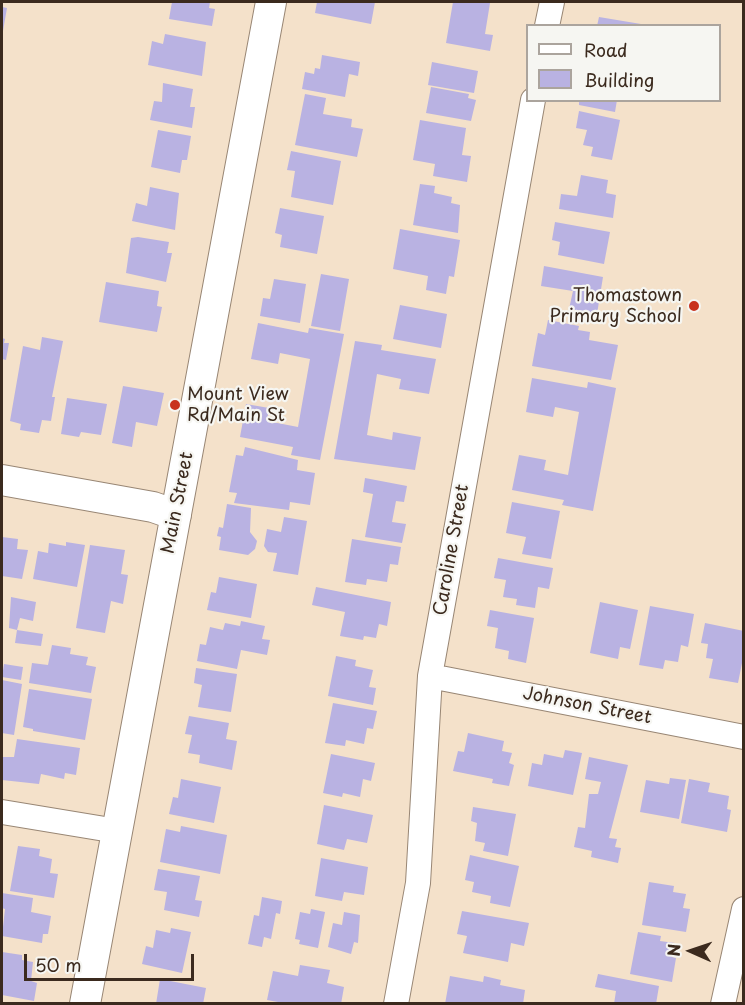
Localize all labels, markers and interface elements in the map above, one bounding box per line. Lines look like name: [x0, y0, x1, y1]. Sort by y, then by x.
legend: [526, 24, 721, 102]
text: Road: [584, 36, 628, 63]
text: Building: [584, 66, 654, 93]
place label: Thomastown Primary School: [549, 285, 682, 328]
marker: Thomastown Primary School: [687, 299, 701, 313]
place label: Mount View Rd/Main St: [187, 384, 289, 426]
marker: Mount View Rd/Main St: [168, 398, 182, 412]
street label: Main Street: [158, 450, 198, 556]
street label: Caroline Street: [430, 483, 474, 617]
street label: Johnson Street: [521, 683, 653, 729]
north arrow: [661, 921, 721, 981]
scale bar: [27, 942, 196, 980]
text: N: [661, 943, 685, 957]
text: 50 m: [35, 951, 82, 978]

